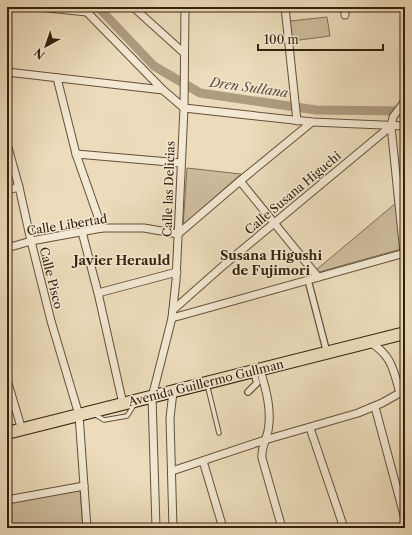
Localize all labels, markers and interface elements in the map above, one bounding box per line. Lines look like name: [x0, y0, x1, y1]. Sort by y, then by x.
north arrow: [26, 26, 66, 66]
scale bar: [258, 26, 383, 52]
text: 100 m: [264, 32, 299, 47]
text: N: [31, 45, 48, 62]
water label: Dren Sullana: [208, 73, 290, 100]
street label: Calle las Delicias: [159, 141, 178, 237]
street label: Calle Susana Higuchi: [242, 148, 344, 237]
street label: Calle Libertad: [26, 211, 109, 238]
street label: Calle Pisco: [37, 245, 66, 310]
district label: Susana Higushi de Fujimori: [220, 247, 322, 278]
district label: Javier Herauld: [72, 252, 171, 268]
street label: Avenida Guillermo Gullman: [126, 356, 286, 409]

